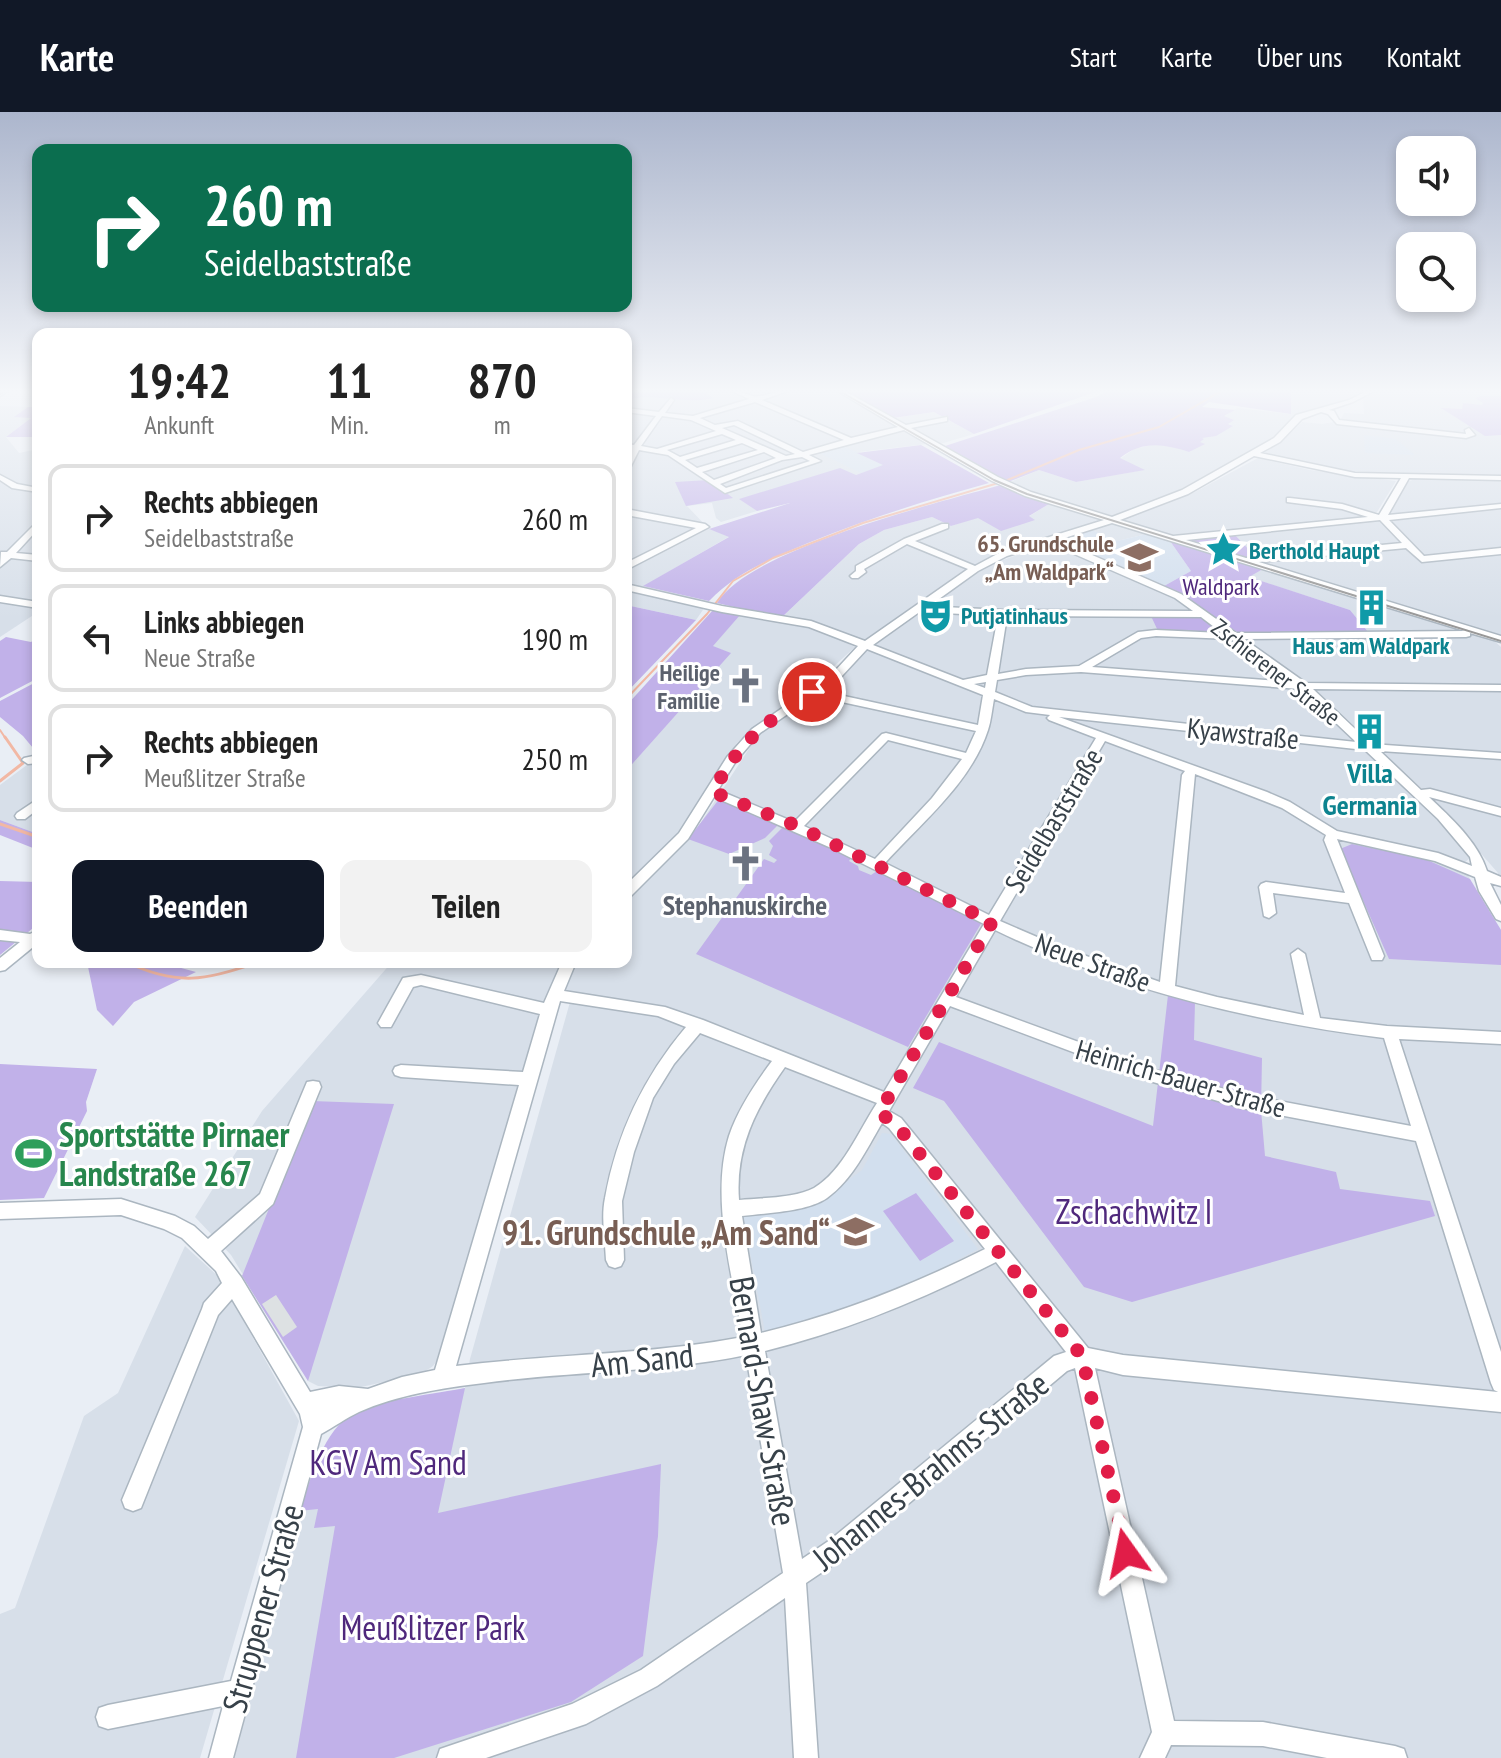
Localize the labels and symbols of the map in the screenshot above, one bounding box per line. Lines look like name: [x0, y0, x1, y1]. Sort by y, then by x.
place label: 65. Grundschule „Am Waldpark“: [977, 528, 1114, 587]
place icon: Berthold Haupt: [1204, 531, 1242, 569]
place label: Berthold Haupt: [1249, 535, 1380, 566]
school or university icon: 65. Grundschule „Am Waldpark“: [1121, 538, 1159, 576]
park label: Waldpark: [1183, 571, 1260, 602]
building icon: Haus am Waldpark: [1352, 589, 1390, 627]
theatre icon: Putjatinhaus: [916, 596, 954, 634]
place label: Putjatinhaus: [961, 600, 1068, 631]
street label: Zschierener Straße: [1205, 612, 1347, 732]
place label: Haus am Waldpark: [1292, 630, 1450, 661]
place label: Heilige Familie: [657, 657, 720, 716]
pin: [778, 658, 846, 726]
church icon: Heilige Familie: [727, 667, 765, 705]
street label: Kyawstraße: [1185, 709, 1301, 757]
building icon: Villa Germania: [1351, 713, 1389, 751]
street label: Seidelbaststraße: [996, 741, 1110, 899]
place label: Villa Germania: [1323, 754, 1417, 823]
church icon: Stephanuskirche: [726, 845, 764, 883]
place label: Stephanuskirche: [663, 886, 827, 923]
street label: Neue Straße: [1030, 924, 1156, 1000]
street label: Heinrich-Bauer-Straße: [1072, 1030, 1290, 1126]
place label: Sportstätte Pirnaer Landstraße 267: [59, 1112, 290, 1195]
sports icon: Sportstätte Pirnaer Landstraße 267: [14, 1135, 52, 1173]
park label: Zschachwitz I: [1056, 1189, 1212, 1233]
place label: 91. Grundschule „Am Sand“: [502, 1210, 830, 1254]
school or university icon: 91. Grundschule „Am Sand“: [837, 1213, 875, 1251]
street label: Bernard-Shaw-Straße: [720, 1273, 808, 1529]
street label: Am Sand: [588, 1332, 696, 1386]
street label: Johannes-Brahms-Straße: [802, 1361, 1057, 1579]
park label: KGV Am Sand: [309, 1440, 467, 1484]
street label: Struppener Straße: [211, 1499, 313, 1717]
position arrow: [1084, 1511, 1168, 1595]
park label: Meußlitzer Park: [341, 1605, 525, 1649]

